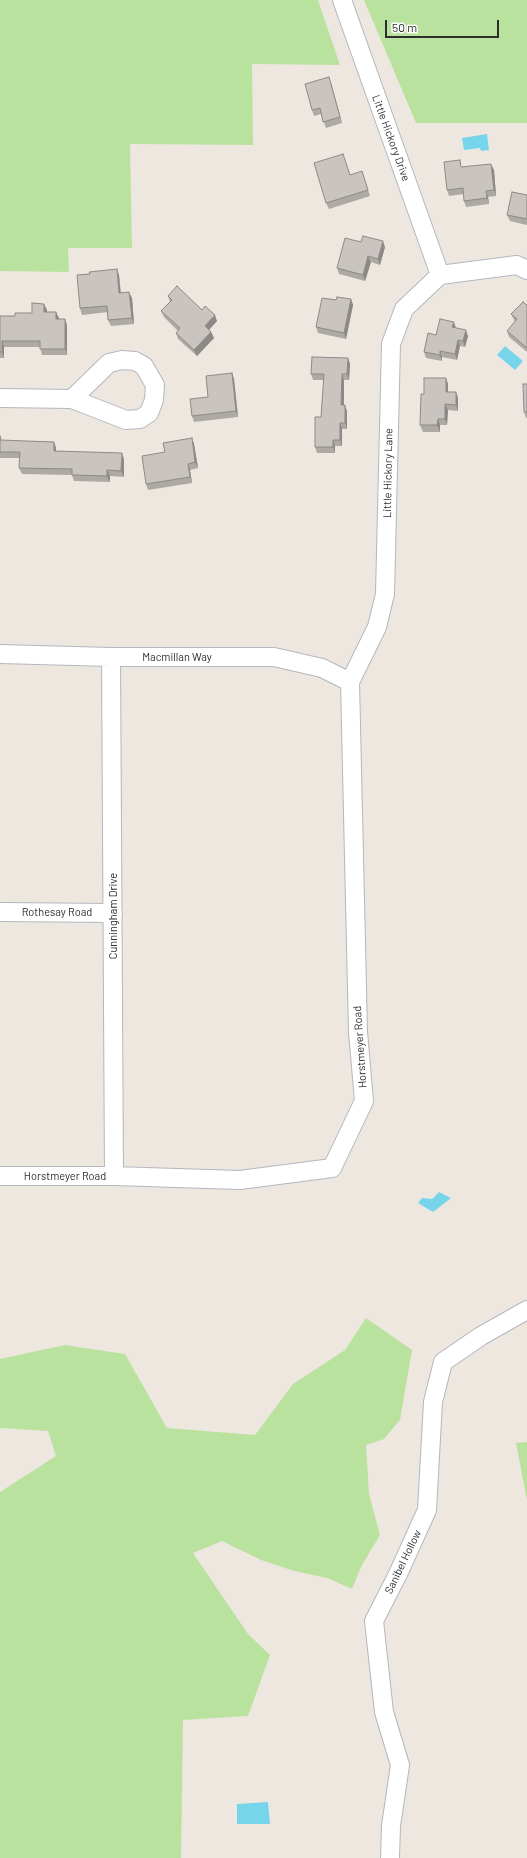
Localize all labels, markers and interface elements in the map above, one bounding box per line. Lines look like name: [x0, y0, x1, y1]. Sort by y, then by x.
scale bar: [387, 12, 501, 38]
text: 50 m: [392, 20, 417, 34]
street label: Little Hickory Drive: [369, 93, 413, 183]
street label: Little Hickory Lane: [381, 428, 395, 518]
street label: Macmillan Way: [142, 650, 212, 664]
street label: Cunningham Drive: [106, 873, 120, 959]
street label: Rothesay Road: [22, 905, 92, 919]
street label: Horstmeyer Road: [351, 1005, 369, 1089]
street label: Horstmeyer Road: [24, 1169, 106, 1183]
street label: Sanibel Hollow: [382, 1528, 424, 1596]

